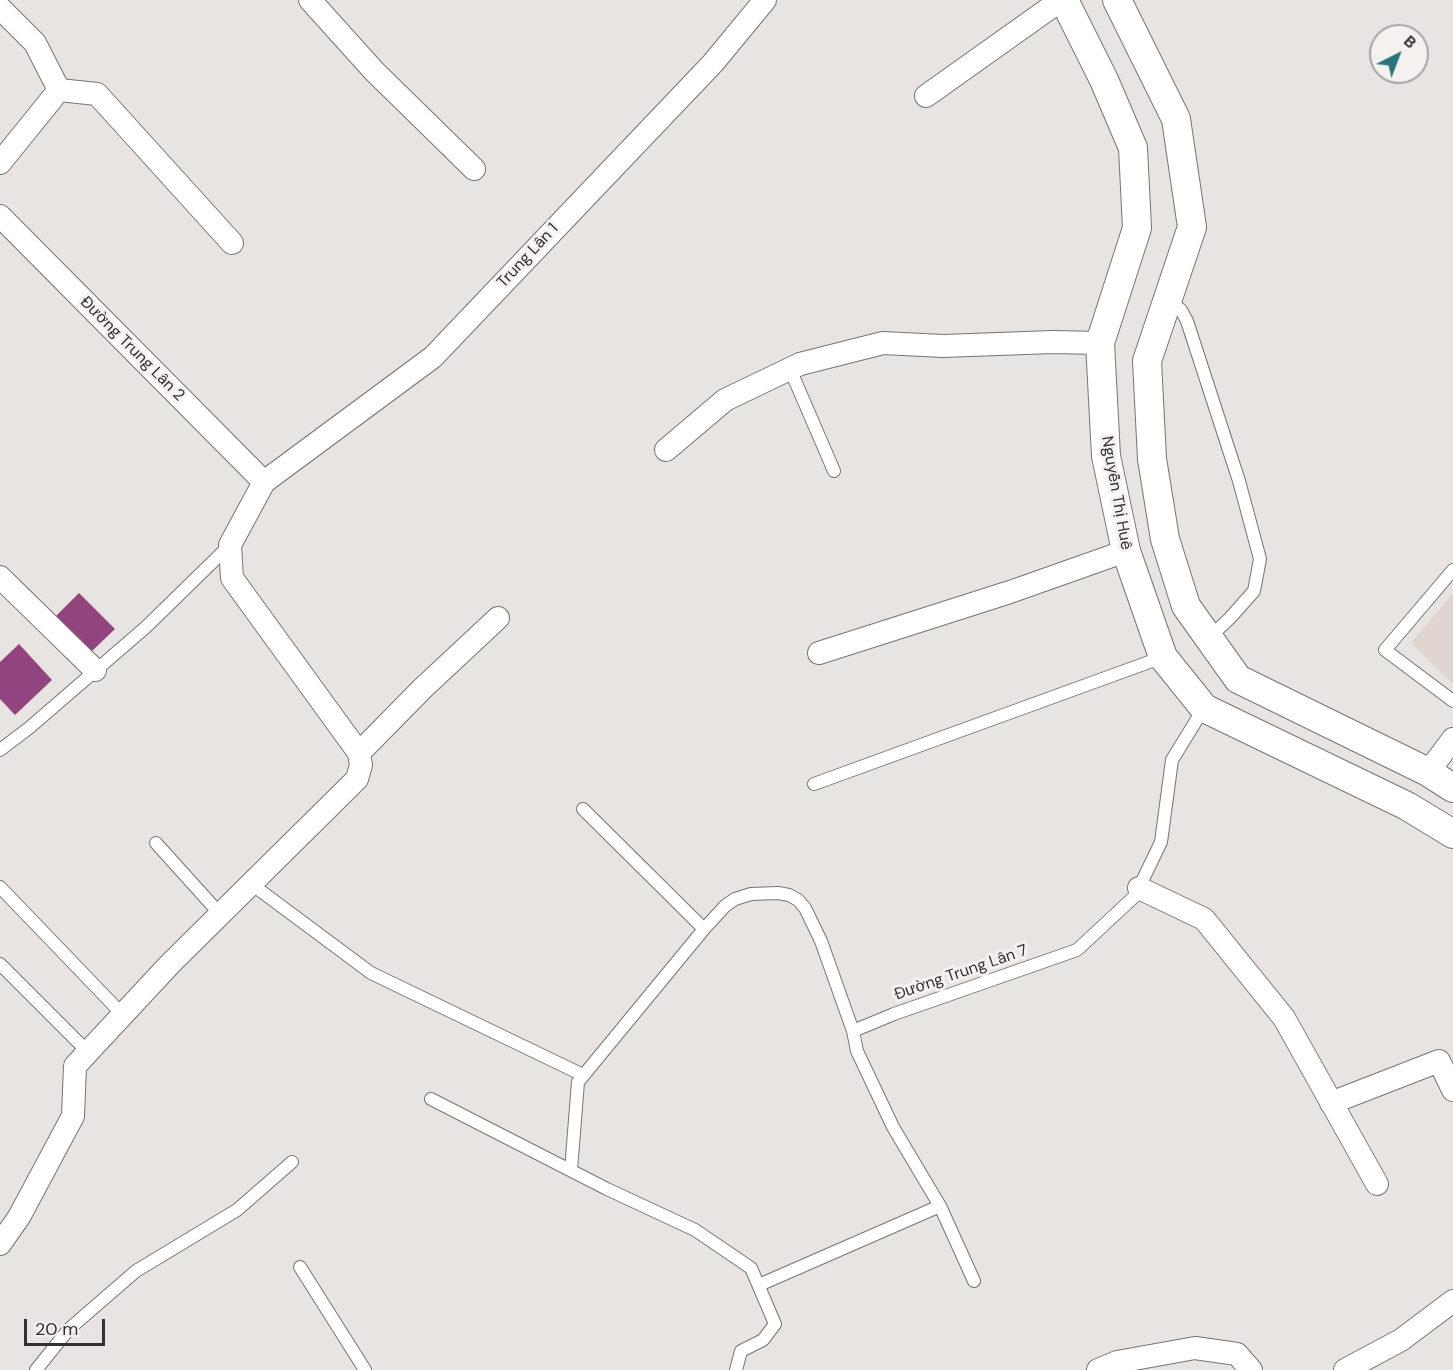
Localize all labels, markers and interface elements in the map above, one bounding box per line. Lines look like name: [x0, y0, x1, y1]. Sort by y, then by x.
north arrow: [1369, 24, 1429, 84]
text: B: [1399, 31, 1421, 53]
street label: Trung Lân 1: [493, 220, 563, 292]
street label: Đường Trung Lân 2: [76, 293, 188, 405]
street label: Nguyễn Thị Huê: [1097, 435, 1135, 551]
street label: Đường Trung Lân 7: [892, 941, 1030, 1005]
scale bar: [27, 1307, 108, 1345]
text: 20 m: [35, 1317, 78, 1341]

